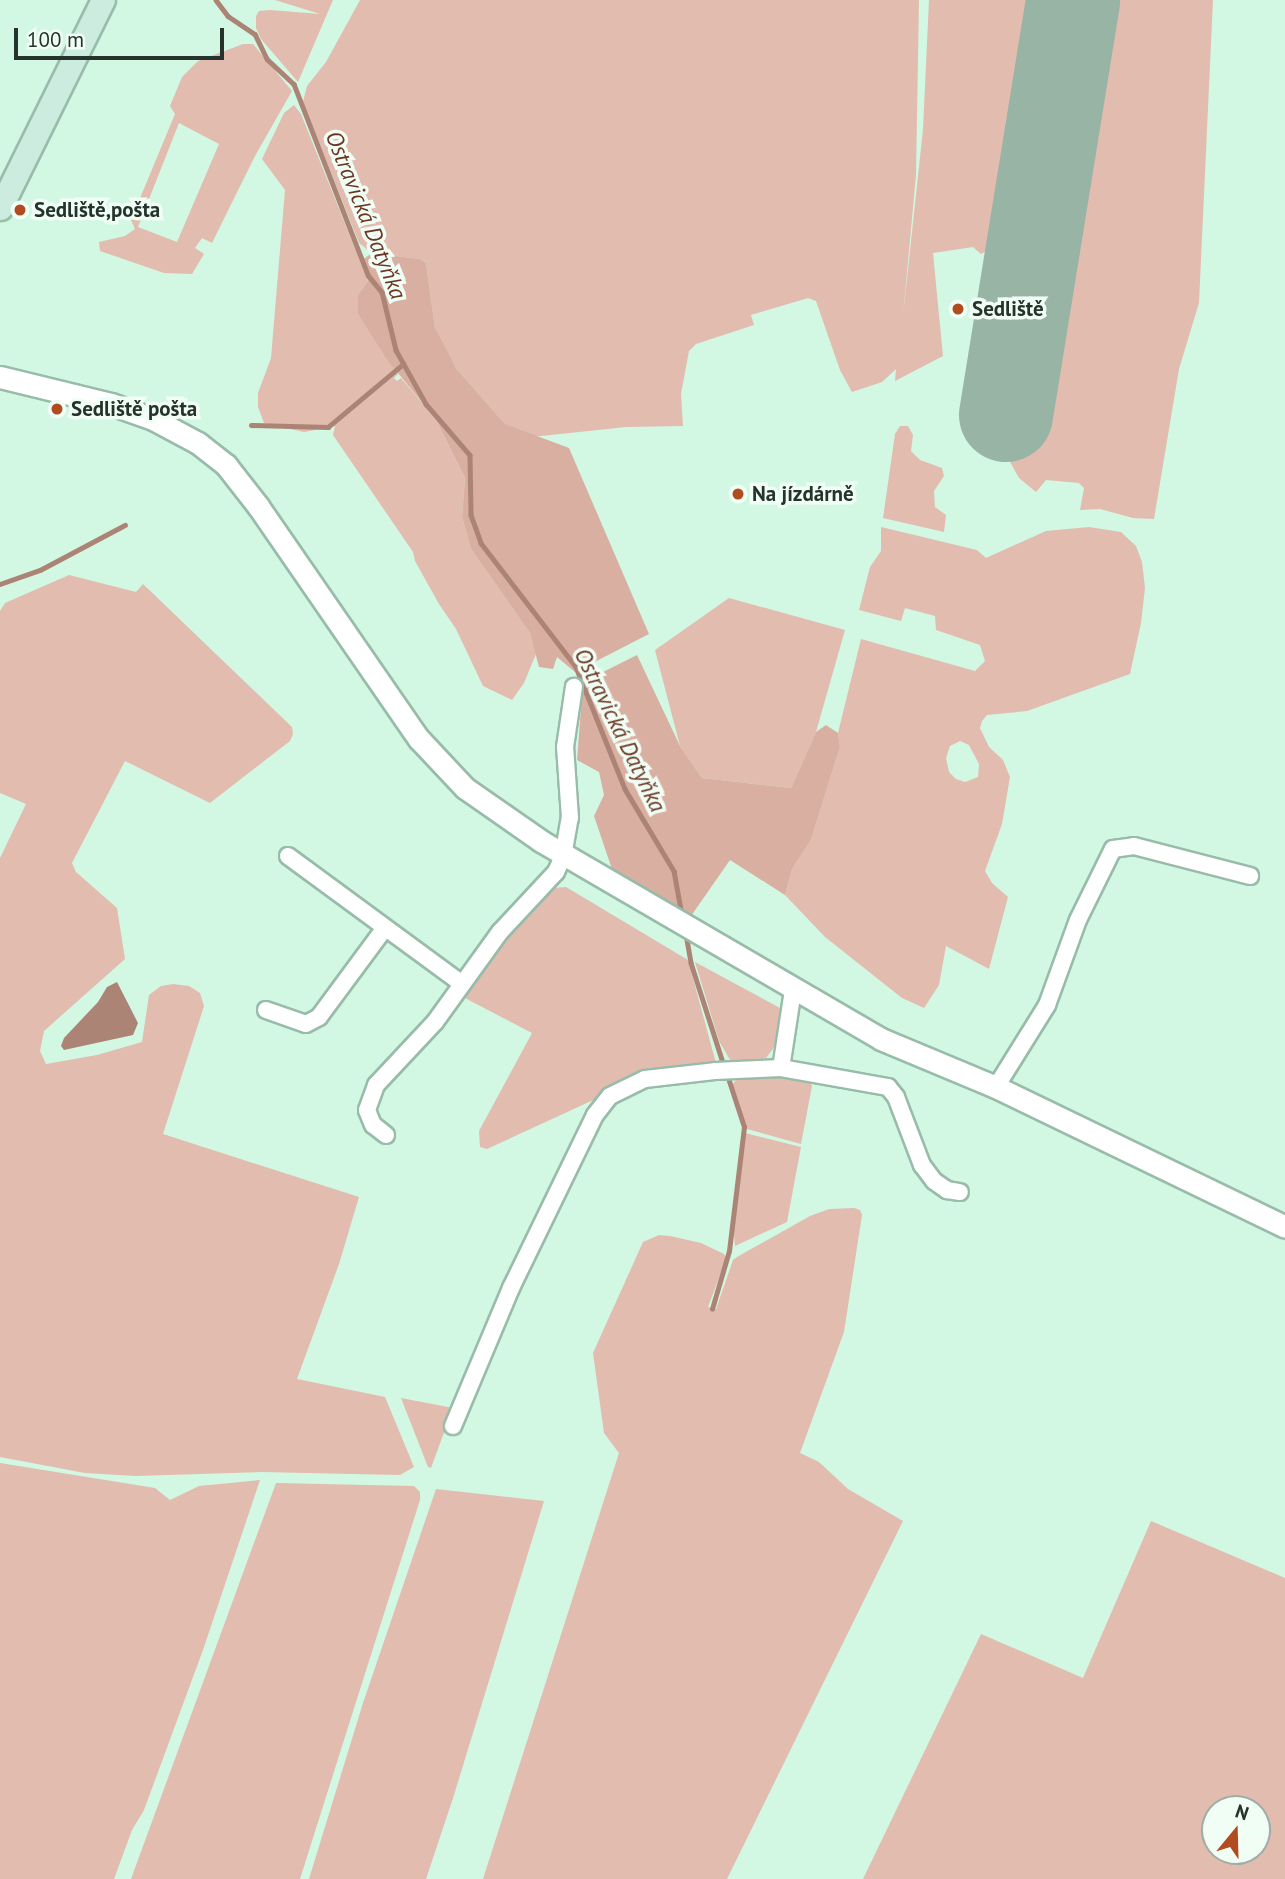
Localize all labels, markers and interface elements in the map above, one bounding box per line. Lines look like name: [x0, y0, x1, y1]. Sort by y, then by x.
scale bar: [18, 14, 228, 58]
text: 100 m: [27, 26, 84, 53]
water label: Ostravická Datyňka: [320, 127, 412, 303]
place label: Sedliště,pošta: [34, 197, 160, 223]
marker: Sedliště,pošta: [12, 202, 28, 218]
place label: Sedliště: [972, 296, 1044, 322]
marker: Sedliště: [950, 301, 966, 317]
place label: Sedliště pošta: [71, 396, 197, 422]
marker: Sedliště pošta: [49, 401, 65, 417]
place label: Na jízdárně: [752, 481, 854, 507]
marker: Na jízdárně: [730, 486, 746, 502]
water label: Ostravická Datyňka: [568, 644, 672, 816]
north arrow: [1201, 1795, 1271, 1865]
text: N: [1232, 1799, 1252, 1825]

